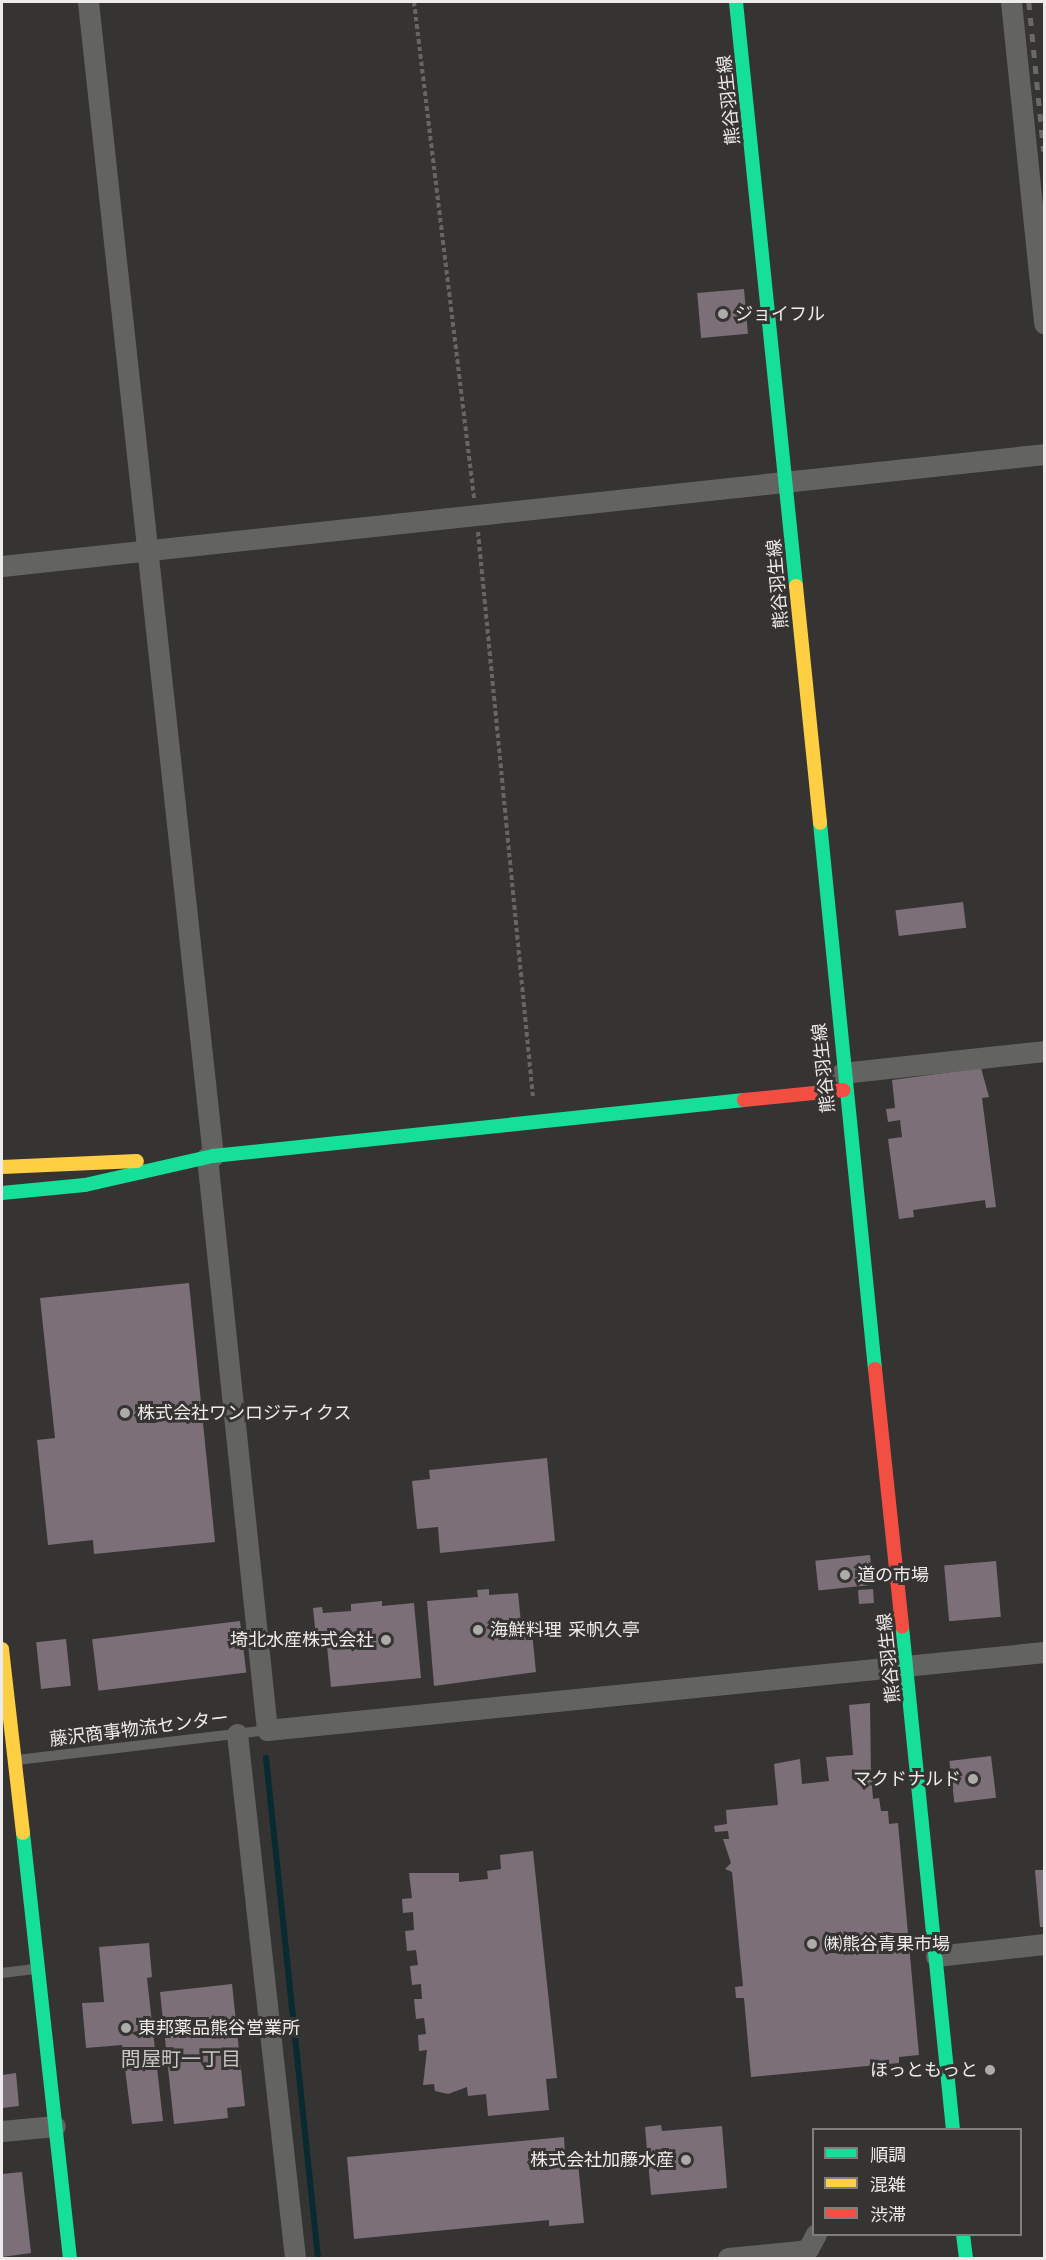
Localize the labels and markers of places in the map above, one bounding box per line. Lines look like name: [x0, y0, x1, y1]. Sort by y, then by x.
place label: ジョイフル: [735, 303, 825, 325]
marker: ジョイフル: [716, 307, 730, 321]
place label: 株式会社ワンロジティクス: [137, 1402, 353, 1424]
marker: 株式会社ワンロジティクス: [118, 1406, 132, 1420]
place label: 道の市場: [857, 1564, 929, 1586]
marker: 道の市場: [838, 1568, 852, 1582]
place label: 海鮮料理 采帆久亭: [490, 1619, 640, 1641]
marker: 海鮮料理 采帆久亭: [471, 1623, 485, 1637]
place label: 埼北水産株式会社: [230, 1629, 374, 1651]
marker: 埼北水産株式会社: [379, 1633, 393, 1647]
place label: マクドナルド: [853, 1768, 961, 1790]
marker: マクドナルド: [966, 1772, 980, 1786]
place label: ㈱熊谷青果市場: [824, 1933, 950, 1955]
marker: ㈱熊谷青果市場: [805, 1937, 819, 1951]
place label: 東邦薬品熊谷営業所: [138, 2017, 300, 2039]
marker: 東邦薬品熊谷営業所: [119, 2021, 133, 2035]
place label: ほっともっと: [870, 2059, 978, 2081]
marker: ほっともっと: [983, 2063, 997, 2077]
place label: 株式会社加藤水産: [530, 2149, 674, 2171]
marker: 株式会社加藤水産: [679, 2153, 693, 2167]

